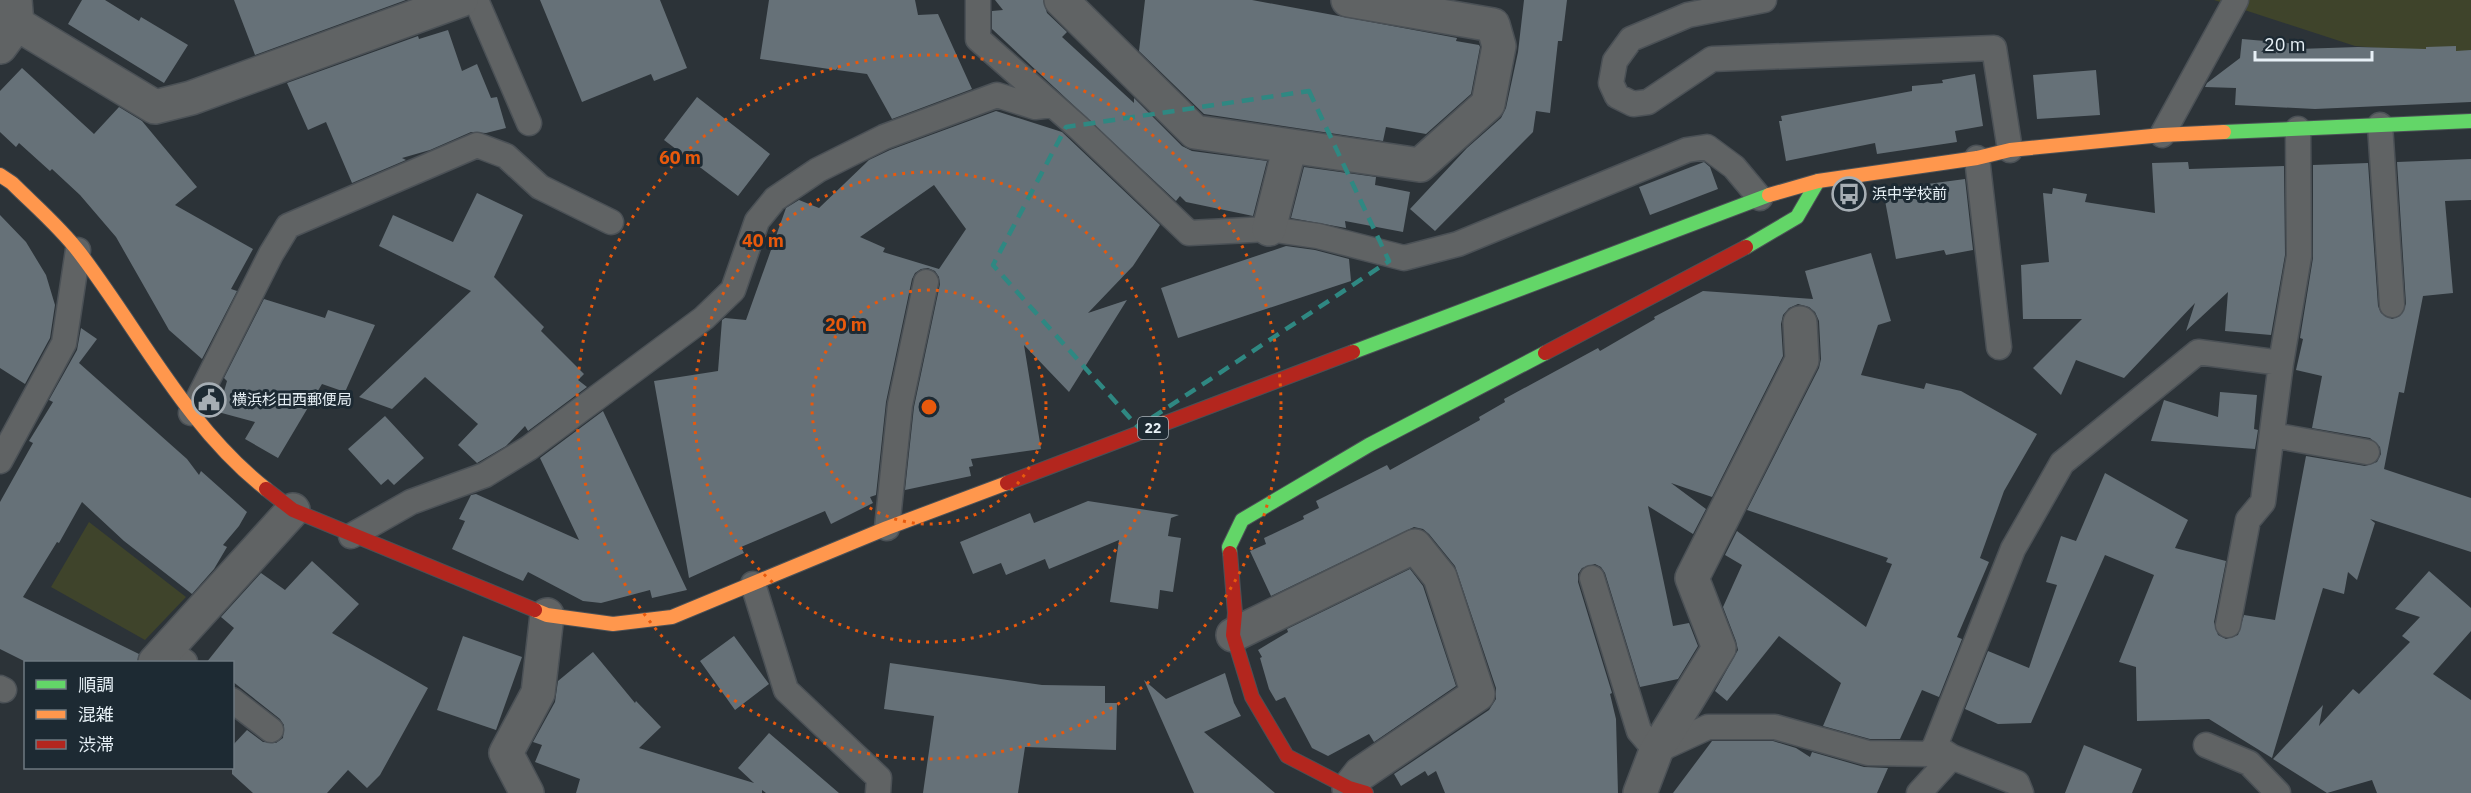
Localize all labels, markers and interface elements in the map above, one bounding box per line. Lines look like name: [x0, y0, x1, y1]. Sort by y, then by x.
scale bar: [2255, 24, 2372, 62]
text: 20 m: [2264, 33, 2306, 56]
text: 60 m: [659, 146, 701, 169]
bus stop icon: 浜中学校前: [1831, 176, 1867, 212]
place label: 浜中学校前: [1872, 184, 1947, 203]
text: 40 m: [742, 229, 784, 252]
text: 20 m: [825, 313, 867, 336]
public building icon: 横浜杉田西郵便局: [191, 382, 227, 418]
place label: 横浜杉田西郵便局: [232, 390, 352, 409]
centre of rings: [919, 397, 939, 417]
road number: 22: [1138, 417, 1168, 439]
legend: [24, 661, 234, 769]
text: 順調: [78, 673, 114, 696]
text: 混雑: [78, 703, 114, 726]
text: 渋滞: [78, 733, 114, 756]

